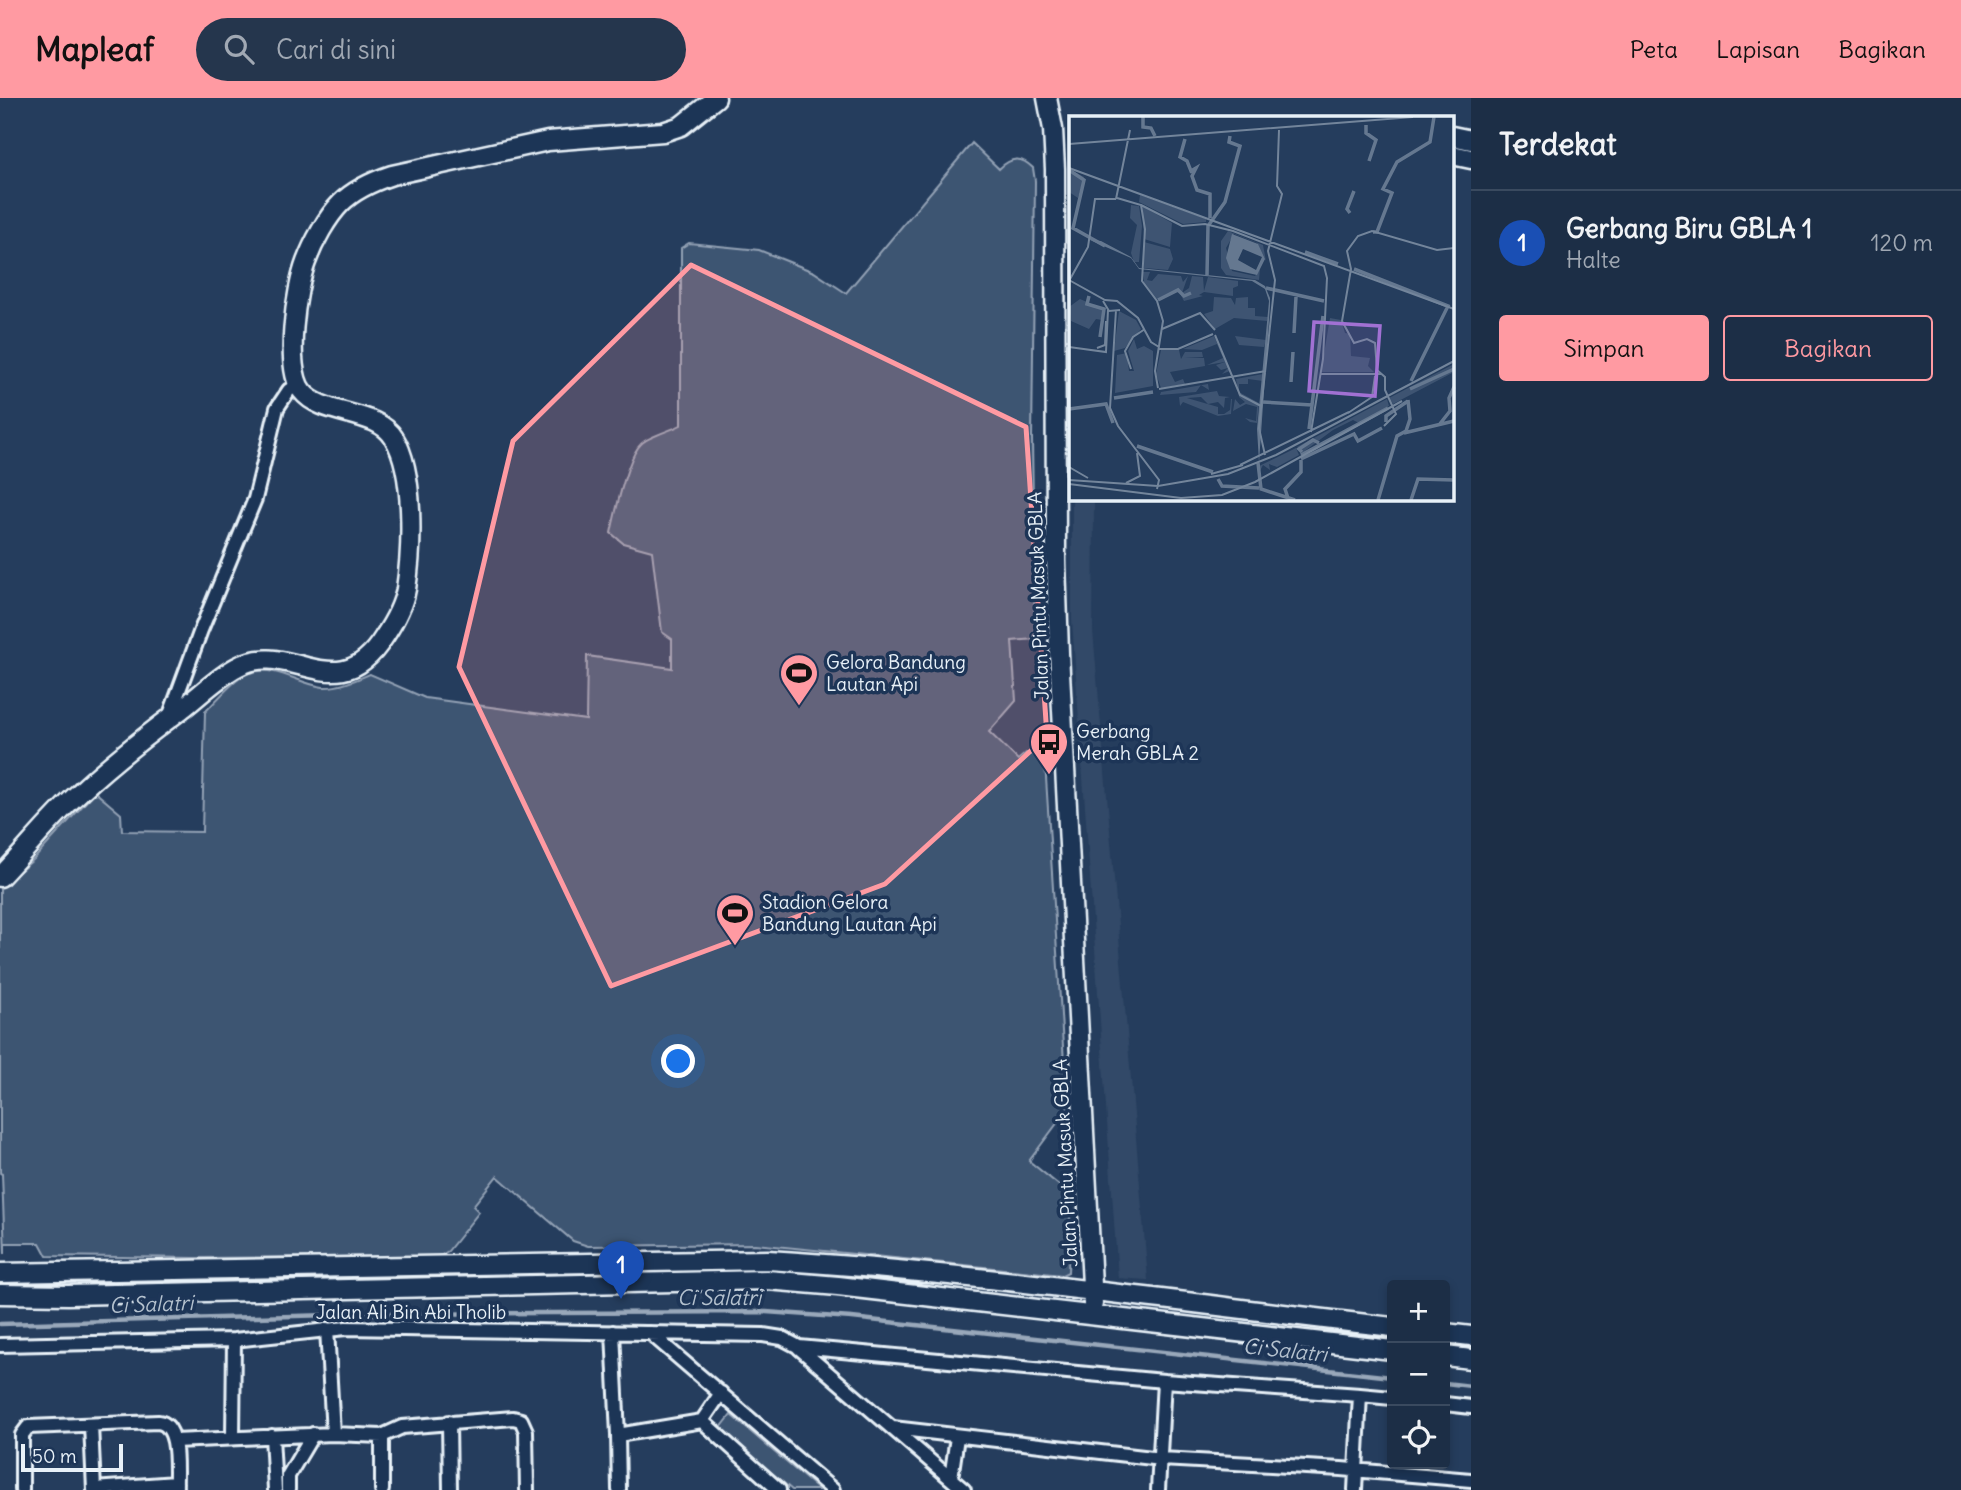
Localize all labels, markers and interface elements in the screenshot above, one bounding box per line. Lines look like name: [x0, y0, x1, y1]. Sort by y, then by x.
search box: [196, 18, 686, 81]
text: Mapleaf: [35, 28, 154, 70]
icon: search: [220, 30, 258, 68]
text: Cari di sini: [276, 33, 396, 66]
text: Peta: [1630, 34, 1678, 64]
text: Lapisan: [1716, 34, 1800, 64]
text: Bagikan: [1838, 34, 1926, 64]
inset map: [1069, 116, 1454, 500]
text: Terdekat: [1499, 125, 1617, 163]
text: Gerbang Biru GBLA 1: [1566, 212, 1812, 245]
text: 1: [1517, 228, 1527, 257]
text: 120 m: [1870, 228, 1933, 257]
text: Halte: [1566, 245, 1621, 274]
button: Simpan: [1499, 315, 1709, 381]
button: Bagikan: [1723, 315, 1933, 381]
street label: Jalan Pintu Masuk GBLA: [1022, 491, 1054, 701]
place label: Gelora Bandung Lautan Api: [826, 650, 966, 696]
sports icon: Gelora Bandung Lautan Api: [778, 652, 820, 707]
place label: Gerbang Merah GBLA 2: [1076, 719, 1199, 765]
bus stop icon: Gerbang Merah GBLA 2: [1028, 721, 1070, 776]
place label: Stadion Gelora Bandung Lautan Api: [762, 890, 937, 936]
sports icon: Stadion Gelora Bandung Lautan Api: [714, 892, 756, 947]
your location: [661, 1044, 695, 1078]
street label: Jalan Pintu Masuk GBLA: [1048, 1058, 1082, 1268]
pin: 1: [598, 1241, 644, 1299]
map controls: [1387, 1280, 1450, 1469]
button: +: [1387, 1280, 1450, 1343]
water label: Ci Salatri: [677, 1284, 763, 1311]
water label: Ci Salatri: [108, 1289, 196, 1319]
street label: Jalan Ali Bin Abi Tholib: [316, 1300, 506, 1324]
water label: Ci Salatri: [1242, 1332, 1331, 1368]
button: −: [1387, 1343, 1450, 1406]
button: locate: [1387, 1406, 1450, 1469]
scale bar: [21, 1441, 122, 1473]
text: 50 m: [32, 1444, 77, 1468]

